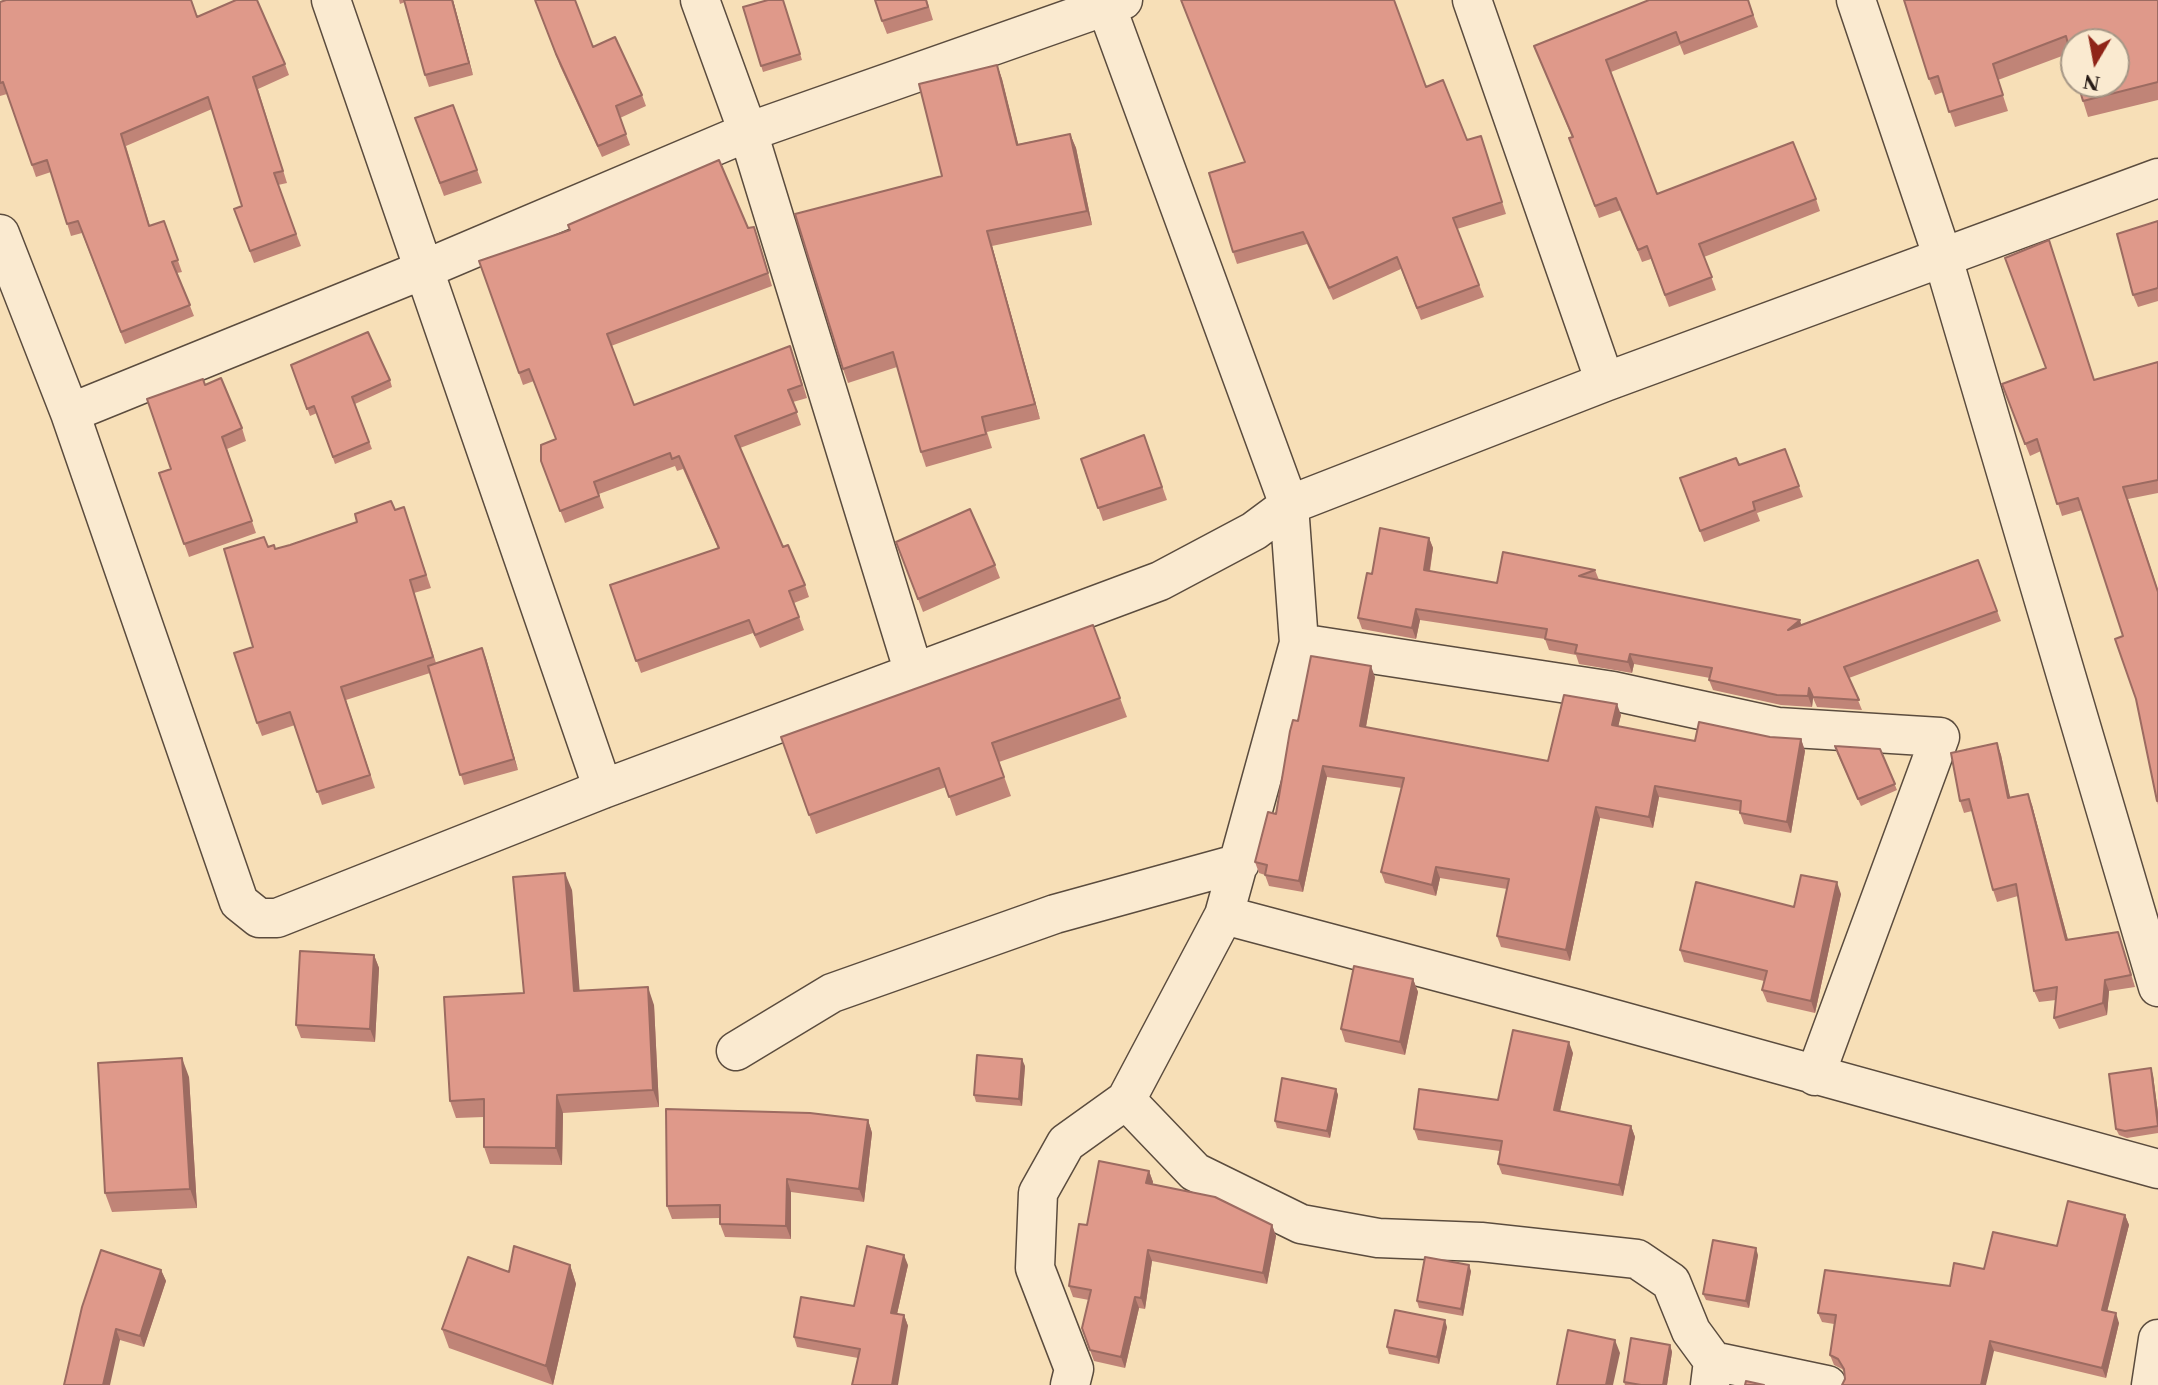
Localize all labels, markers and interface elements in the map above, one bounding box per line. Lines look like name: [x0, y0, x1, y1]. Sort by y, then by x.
north arrow: [2060, 28, 2130, 98]
text: N: [2081, 69, 2102, 95]

